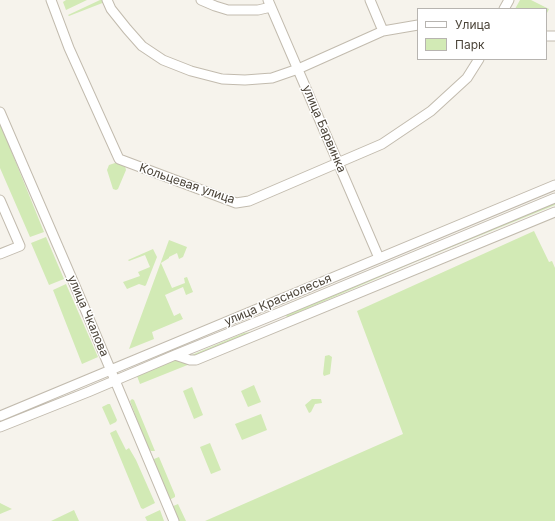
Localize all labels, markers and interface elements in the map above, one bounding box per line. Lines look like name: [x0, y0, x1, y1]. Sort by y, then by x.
legend: [417, 8, 547, 60]
text: Улица: [455, 17, 490, 32]
text: Парк: [455, 37, 485, 52]
street label: улица Барвинка: [299, 83, 349, 175]
street label: Кольцевая улица: [137, 161, 237, 207]
street label: улица Краснолесья: [222, 271, 334, 329]
street label: улица Чкалова: [64, 273, 112, 359]

